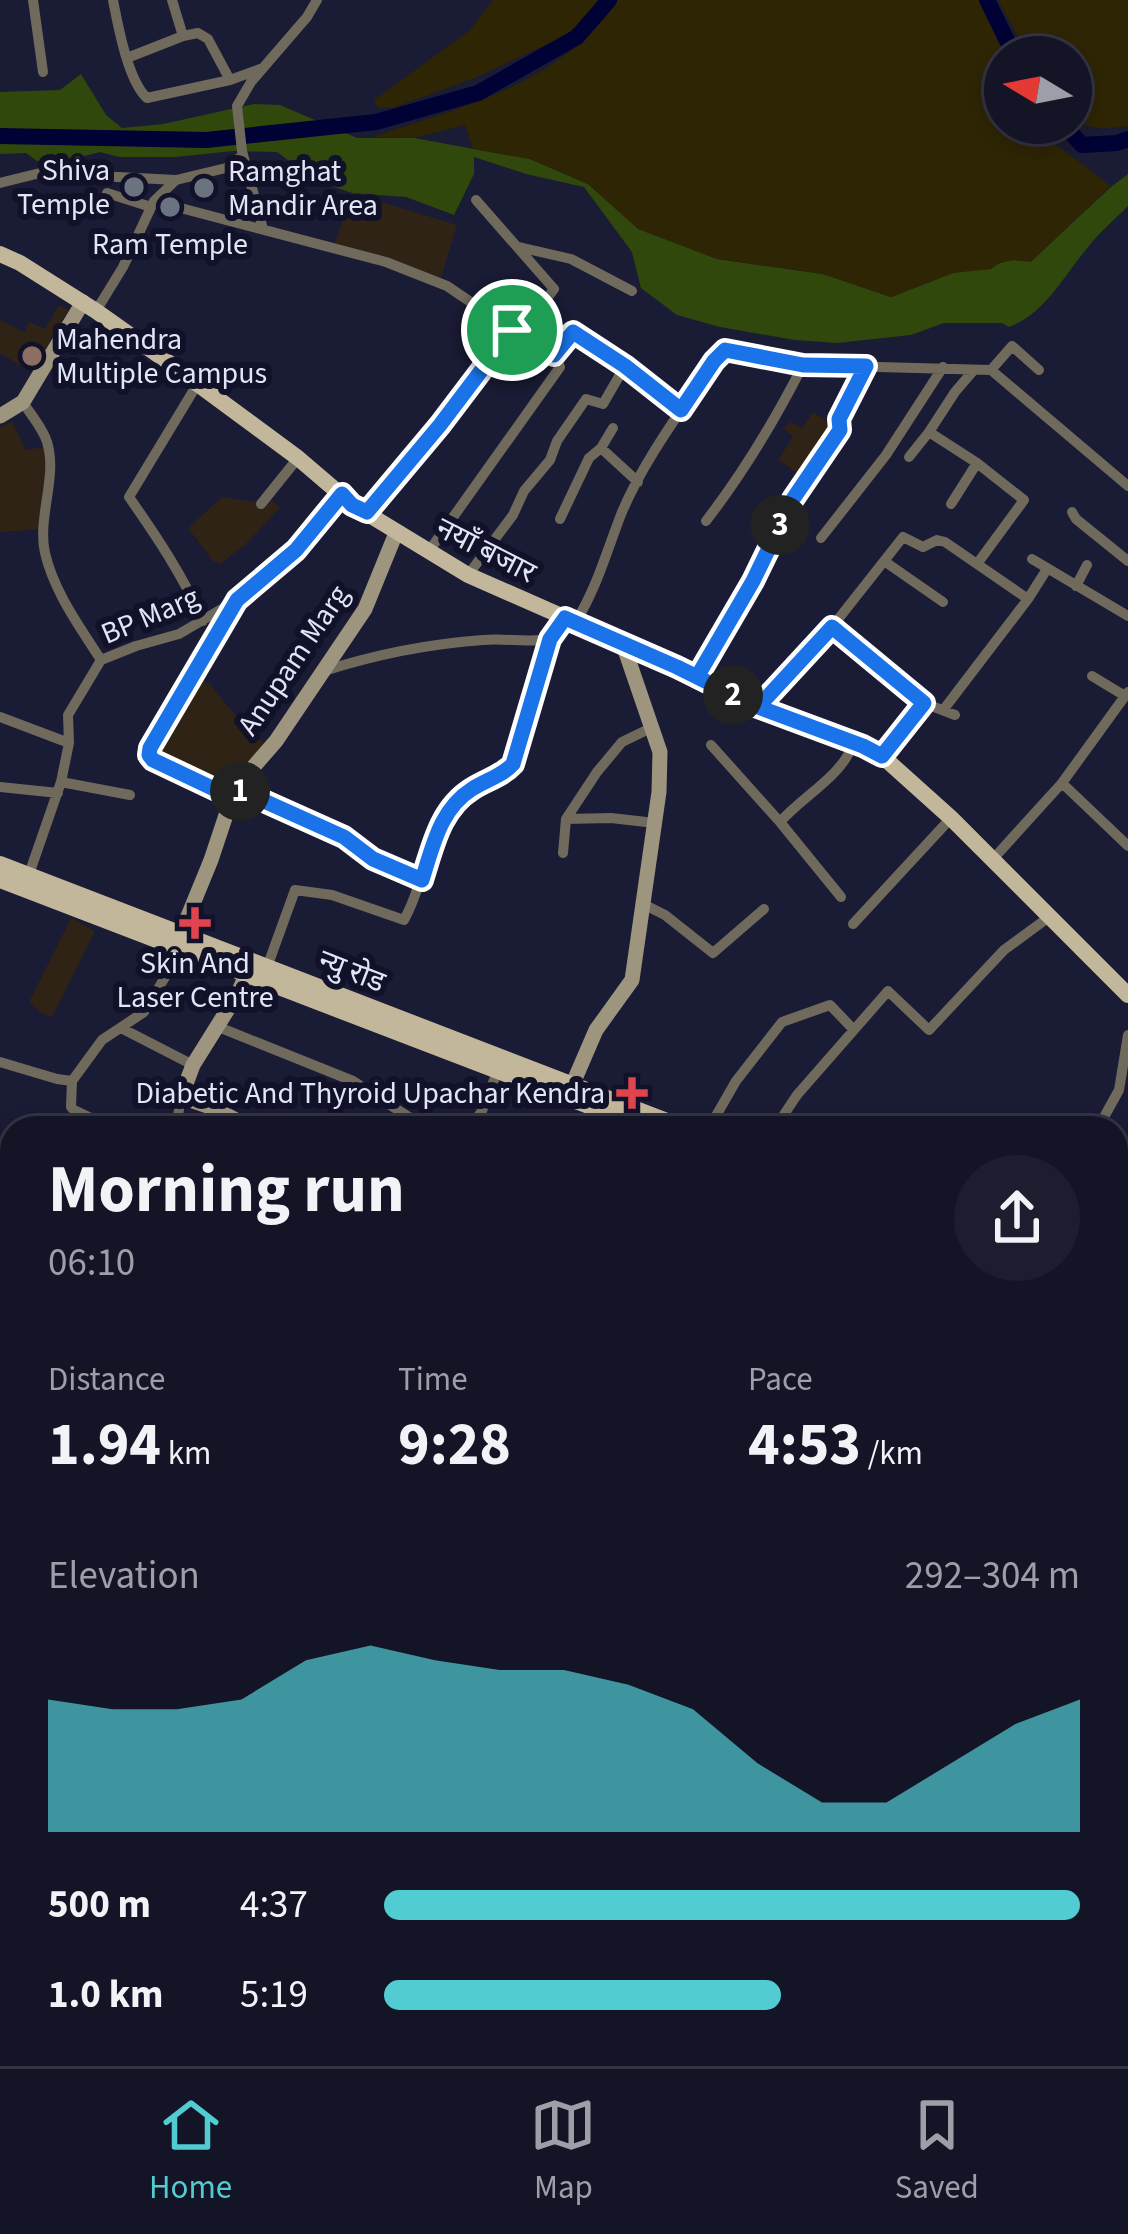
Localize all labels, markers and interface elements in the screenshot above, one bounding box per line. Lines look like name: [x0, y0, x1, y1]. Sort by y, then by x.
north arrow: [984, 36, 1092, 144]
map controls: [984, 36, 1092, 144]
place label: Shiva Temple: [17, 149, 110, 226]
place label: Ramghat Mandir Area: [228, 150, 378, 227]
marker: Shiva Temple: [121, 174, 147, 200]
marker: Ramghat Mandir Area: [191, 175, 217, 201]
marker: Ram Temple: [157, 194, 183, 220]
place label: Ram Temple: [92, 223, 248, 266]
pin: [461, 279, 563, 381]
icon: arrive: [479, 297, 545, 363]
place label: Mahendra Multiple Campus: [56, 318, 267, 395]
marker: Mahendra Multiple Campus: [19, 343, 45, 369]
pin: 3: [750, 495, 810, 555]
text: 3: [771, 501, 789, 548]
street label: नयाँ बजार: [428, 507, 544, 594]
street label: BP Marg: [94, 576, 206, 655]
street label: Anupam Marg: [227, 576, 360, 744]
pin: 2: [703, 665, 763, 725]
text: 2: [724, 671, 742, 718]
pin: 1: [210, 761, 270, 821]
text: 1: [231, 767, 249, 814]
marker: Skin And Laser Centre: [179, 907, 211, 939]
street label: न्यु रोड: [312, 939, 392, 1004]
place label: Skin And Laser Centre: [116, 942, 274, 1019]
place label: Diabetic And Thyroid Upachar Kendra: [135, 1072, 605, 1115]
marker: Diabetic And Thyroid Upachar Kendra: [616, 1077, 648, 1109]
text: Morning run: [48, 1143, 405, 1237]
button: share: [954, 1155, 1080, 1281]
text: 06:10: [48, 1235, 135, 1291]
text: Distance: [48, 1356, 165, 1403]
text: Time: [398, 1356, 468, 1403]
text: Pace: [748, 1356, 813, 1403]
text: 1.94: [48, 1403, 161, 1488]
text: 9:28: [398, 1403, 511, 1488]
text: 4:53: [748, 1403, 861, 1488]
text: km: [161, 1430, 211, 1477]
text: /km: [861, 1430, 923, 1477]
text: Elevation: [48, 1548, 200, 1604]
text: 292–304 m: [905, 1548, 1080, 1604]
text: 500 m: [48, 1877, 151, 1933]
text: 4:37: [240, 1877, 308, 1933]
text: 1.0 km: [48, 1967, 163, 2023]
text: 5:19: [240, 1967, 308, 2023]
tab: Home: [149, 2092, 232, 2211]
tab: Map: [530, 2092, 596, 2211]
tab: Saved: [895, 2092, 979, 2211]

